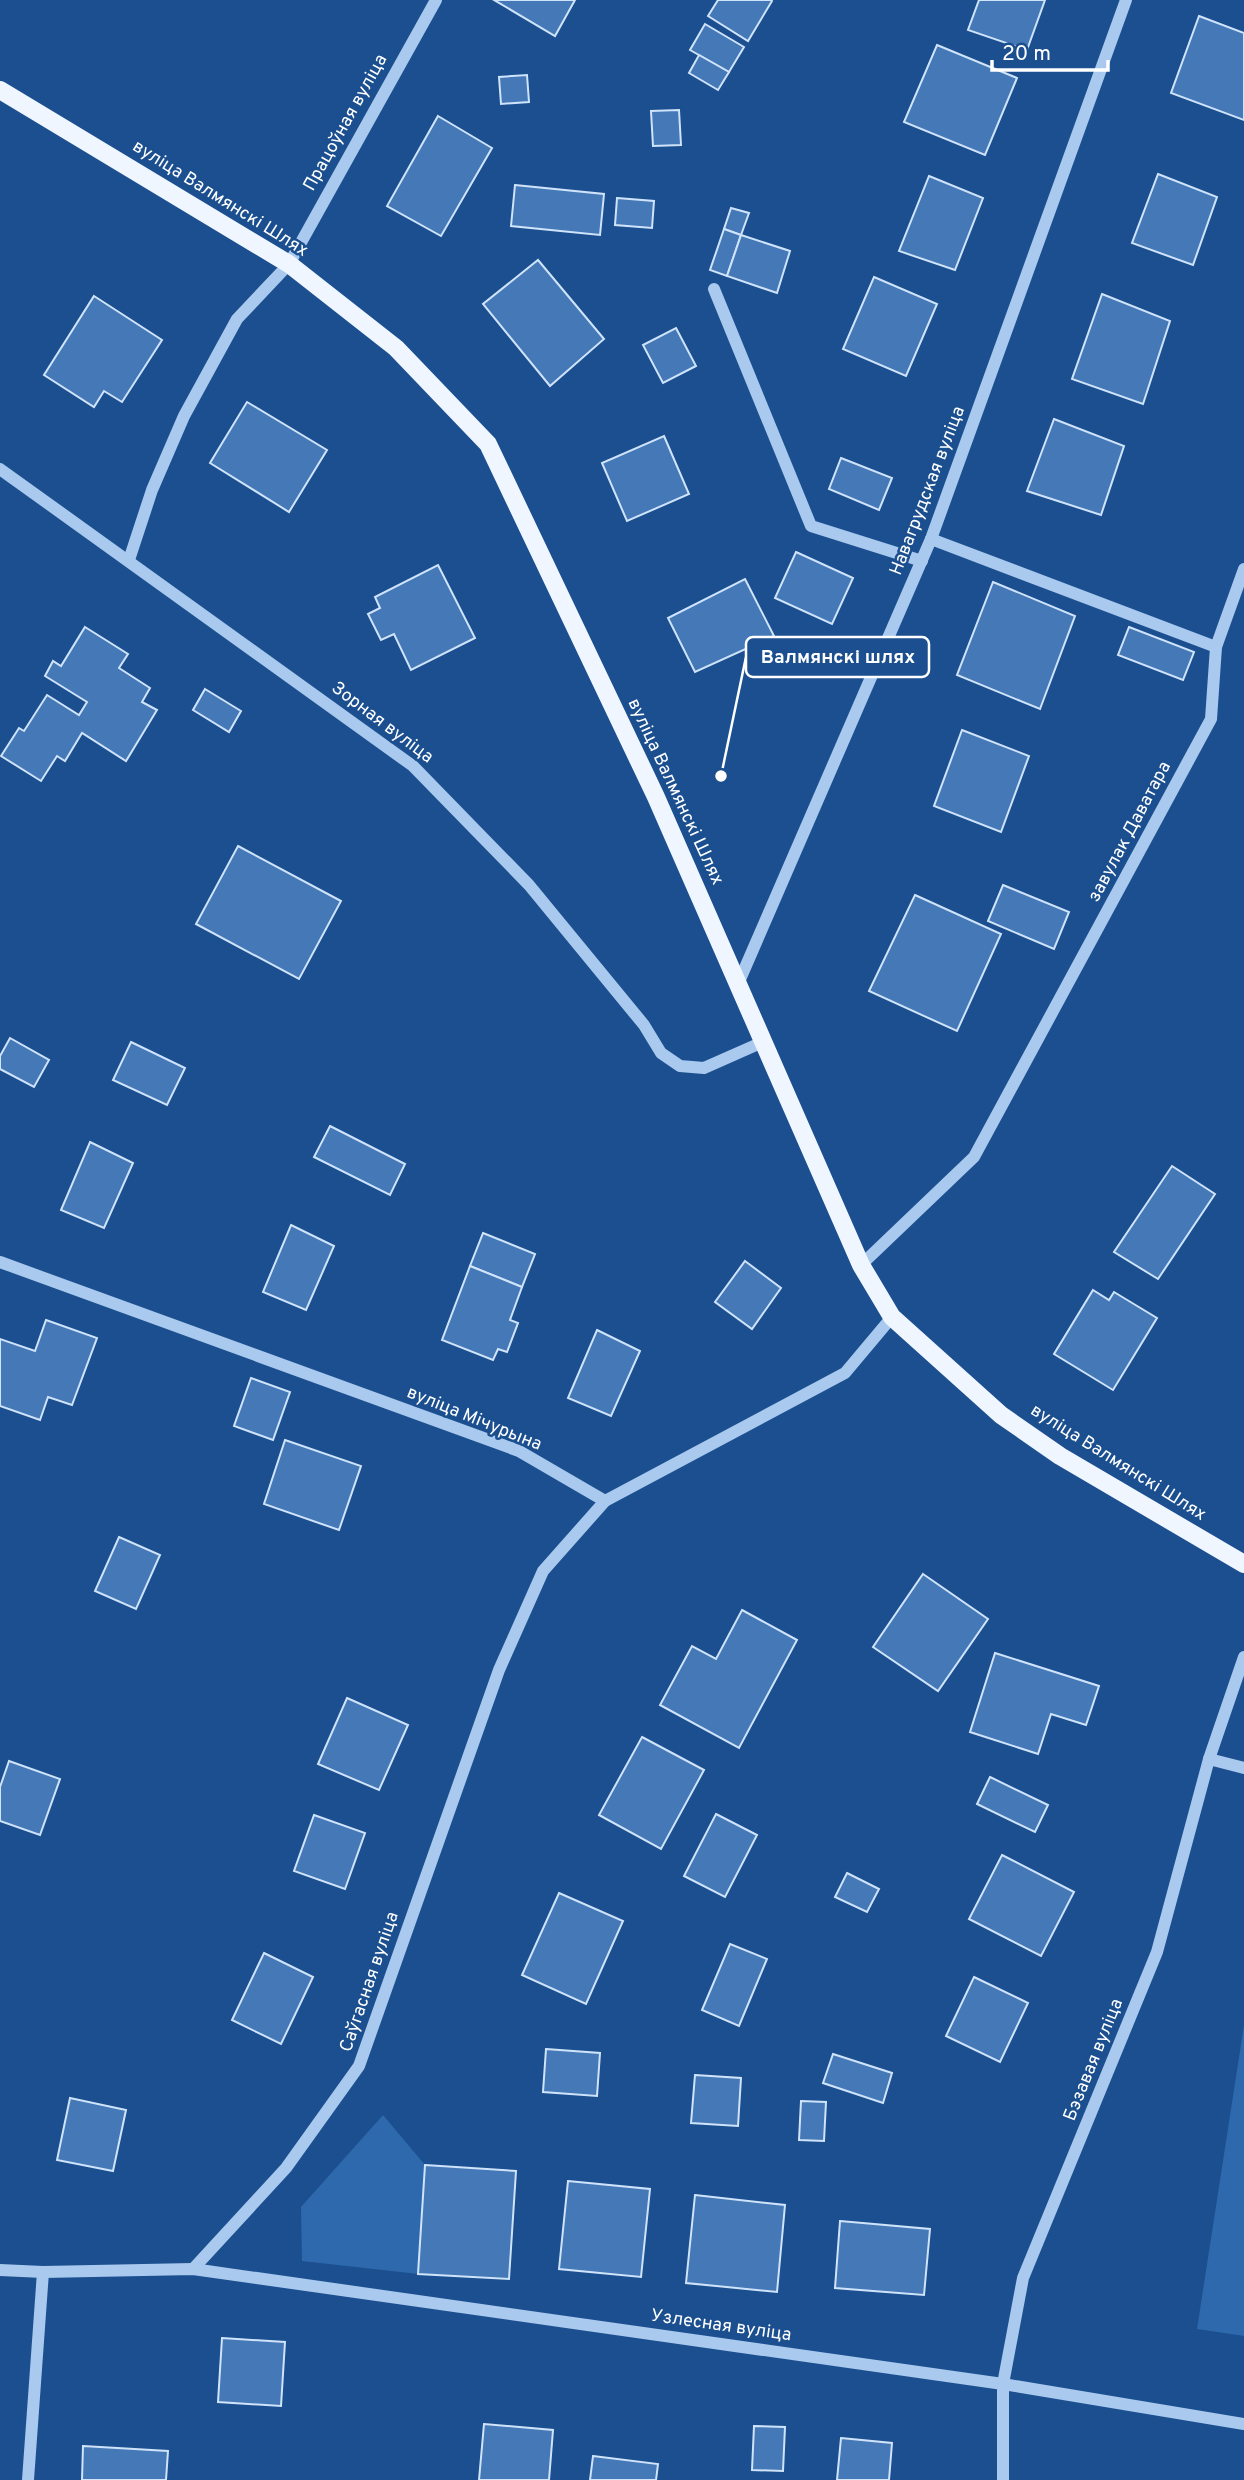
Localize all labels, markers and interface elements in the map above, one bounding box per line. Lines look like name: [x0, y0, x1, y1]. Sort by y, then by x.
scale bar: [992, 28, 1108, 72]
text: 20 m: [1002, 41, 1051, 68]
street label: Працоўная вуліца: [299, 51, 393, 195]
street label: вуліца Валмянскі Шлях: [128, 135, 312, 263]
street label: Навагрудская вуліца: [885, 403, 971, 579]
callout: Валмянскі шлях: [746, 637, 929, 677]
text: Валмянскі шлях: [761, 646, 915, 670]
street label: Зорная вуліца: [326, 677, 438, 769]
street label: вуліца Валмянскі Шлях: [622, 695, 728, 889]
street label: завулак Даватара: [1083, 758, 1177, 906]
street label: вуліца Мічурына: [403, 1381, 545, 1457]
street label: вуліца Валмянскі Шлях: [1026, 1399, 1210, 1527]
street label: Саўгасная вуліца: [335, 1909, 405, 2055]
street label: Бэзавая вуліца: [1059, 1995, 1129, 2125]
street label: Узлесная вуліца: [649, 2305, 793, 2347]

